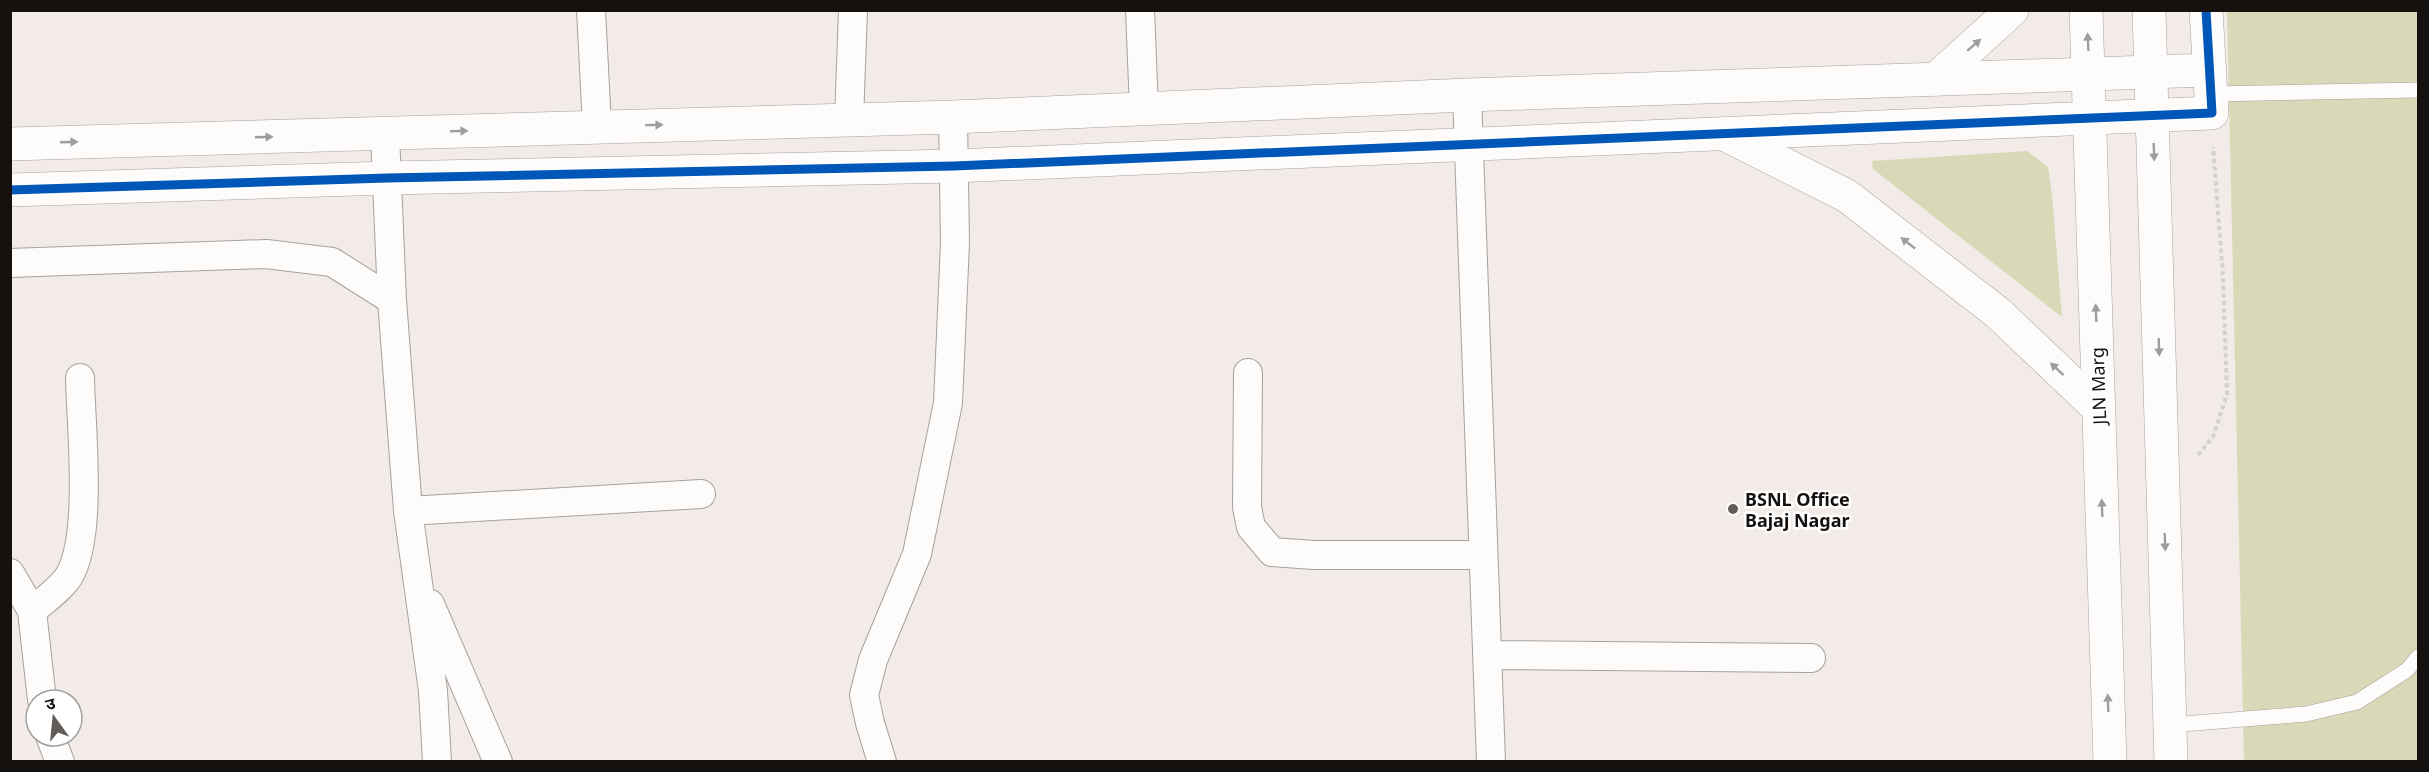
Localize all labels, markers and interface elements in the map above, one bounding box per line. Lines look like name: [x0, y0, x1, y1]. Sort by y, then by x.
one-way arrow: [2083, 33, 2093, 52]
one-way arrow: [1966, 39, 1981, 52]
one-way arrow: [644, 120, 663, 130]
one-way arrow: [449, 126, 468, 136]
one-way arrow: [254, 132, 273, 142]
one-way arrow: [59, 138, 78, 147]
one-way arrow: [2149, 142, 2159, 161]
one-way arrow: [1900, 238, 1915, 250]
one-way arrow: [2091, 304, 2101, 323]
one-way arrow: [2155, 337, 2164, 356]
street label: JLN Marg: [2085, 347, 2111, 427]
one-way arrow: [2050, 362, 2064, 376]
place label: BSNL Office Bajaj Nagar: [1745, 487, 1850, 532]
one-way arrow: [2098, 499, 2107, 518]
marker: BSNL Office Bajaj Nagar: [1726, 502, 1740, 516]
one-way arrow: [2160, 532, 2169, 551]
north arrow: [24, 688, 84, 748]
text: उ: [43, 692, 58, 715]
one-way arrow: [2104, 694, 2113, 713]

